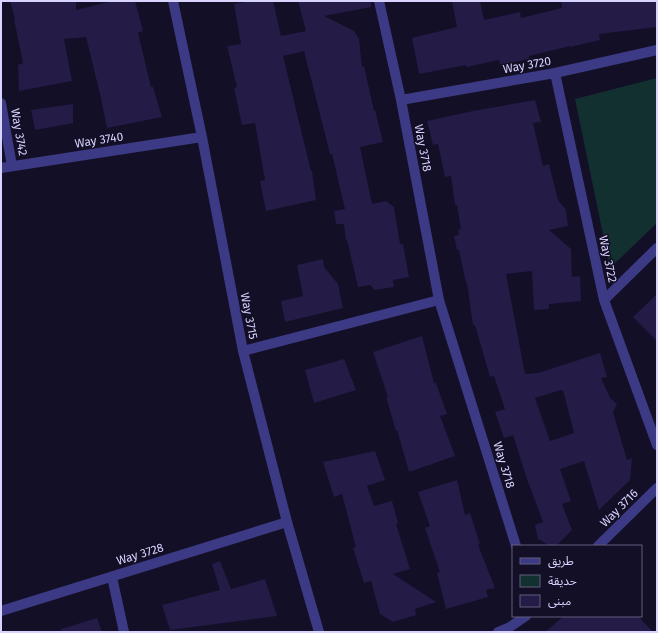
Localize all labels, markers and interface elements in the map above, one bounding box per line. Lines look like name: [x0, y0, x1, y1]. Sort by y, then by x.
street label: Way 3720: [502, 54, 552, 76]
street label: Way 3742: [8, 107, 30, 157]
street label: Way 3718: [412, 123, 435, 173]
street label: Way 3740: [74, 129, 125, 151]
street label: Way 3722: [596, 234, 620, 284]
street label: Way 3715: [238, 291, 260, 341]
street label: Way 3718: [490, 440, 518, 490]
street label: Way 3716: [597, 486, 641, 530]
street label: Way 3728: [115, 540, 166, 568]
legend: [512, 545, 642, 617]
text: طريق: [548, 554, 574, 569]
text: حديقة: [548, 574, 577, 588]
text: مبنى: [548, 594, 571, 608]

